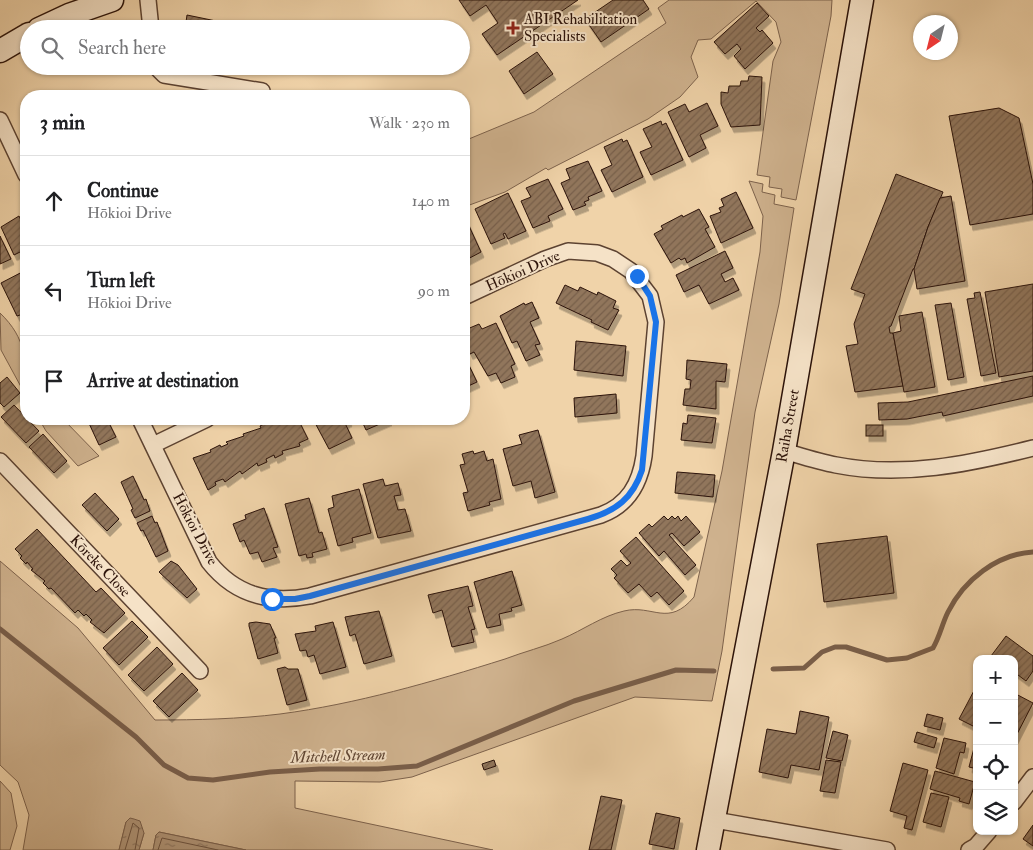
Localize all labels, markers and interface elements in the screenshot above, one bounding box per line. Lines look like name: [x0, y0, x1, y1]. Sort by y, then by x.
place label: ABI Rehabilitation Specialists: [523, 10, 638, 47]
north arrow: [913, 15, 958, 60]
search box: [20, 20, 470, 75]
marker: ABI Rehabilitation Specialists: [506, 21, 520, 35]
icon: search: [38, 34, 66, 62]
text: Search here: [78, 36, 166, 60]
text: 3 min: [40, 109, 85, 136]
text: Walk · 230 m: [369, 113, 450, 133]
text: Continue: [87, 179, 158, 203]
icon: ahead: [40, 187, 68, 215]
text: 140 m: [412, 191, 450, 211]
text: Hōkioi Drive: [87, 203, 172, 223]
street label: Hōkioi Drive: [483, 246, 563, 296]
route end: [626, 265, 649, 288]
text: Turn left: [87, 269, 155, 293]
icon: left: [40, 277, 68, 305]
text: 90 m: [418, 281, 450, 301]
text: Hōkioi Drive: [87, 293, 172, 313]
icon: arrive: [40, 367, 68, 395]
text: Arrive at destination: [87, 369, 239, 393]
street label: Raiha Street: [772, 388, 804, 464]
street label: Hōkioi Drive: [168, 490, 222, 568]
street label: Kōreke Close: [66, 531, 134, 601]
route start: [261, 588, 284, 611]
map controls: [973, 655, 1018, 835]
button: +: [973, 655, 1018, 700]
button: −: [973, 700, 1018, 745]
water label: Mitchell Stream: [289, 744, 386, 768]
button: locate: [973, 745, 1018, 790]
button: layers: [973, 790, 1018, 835]

